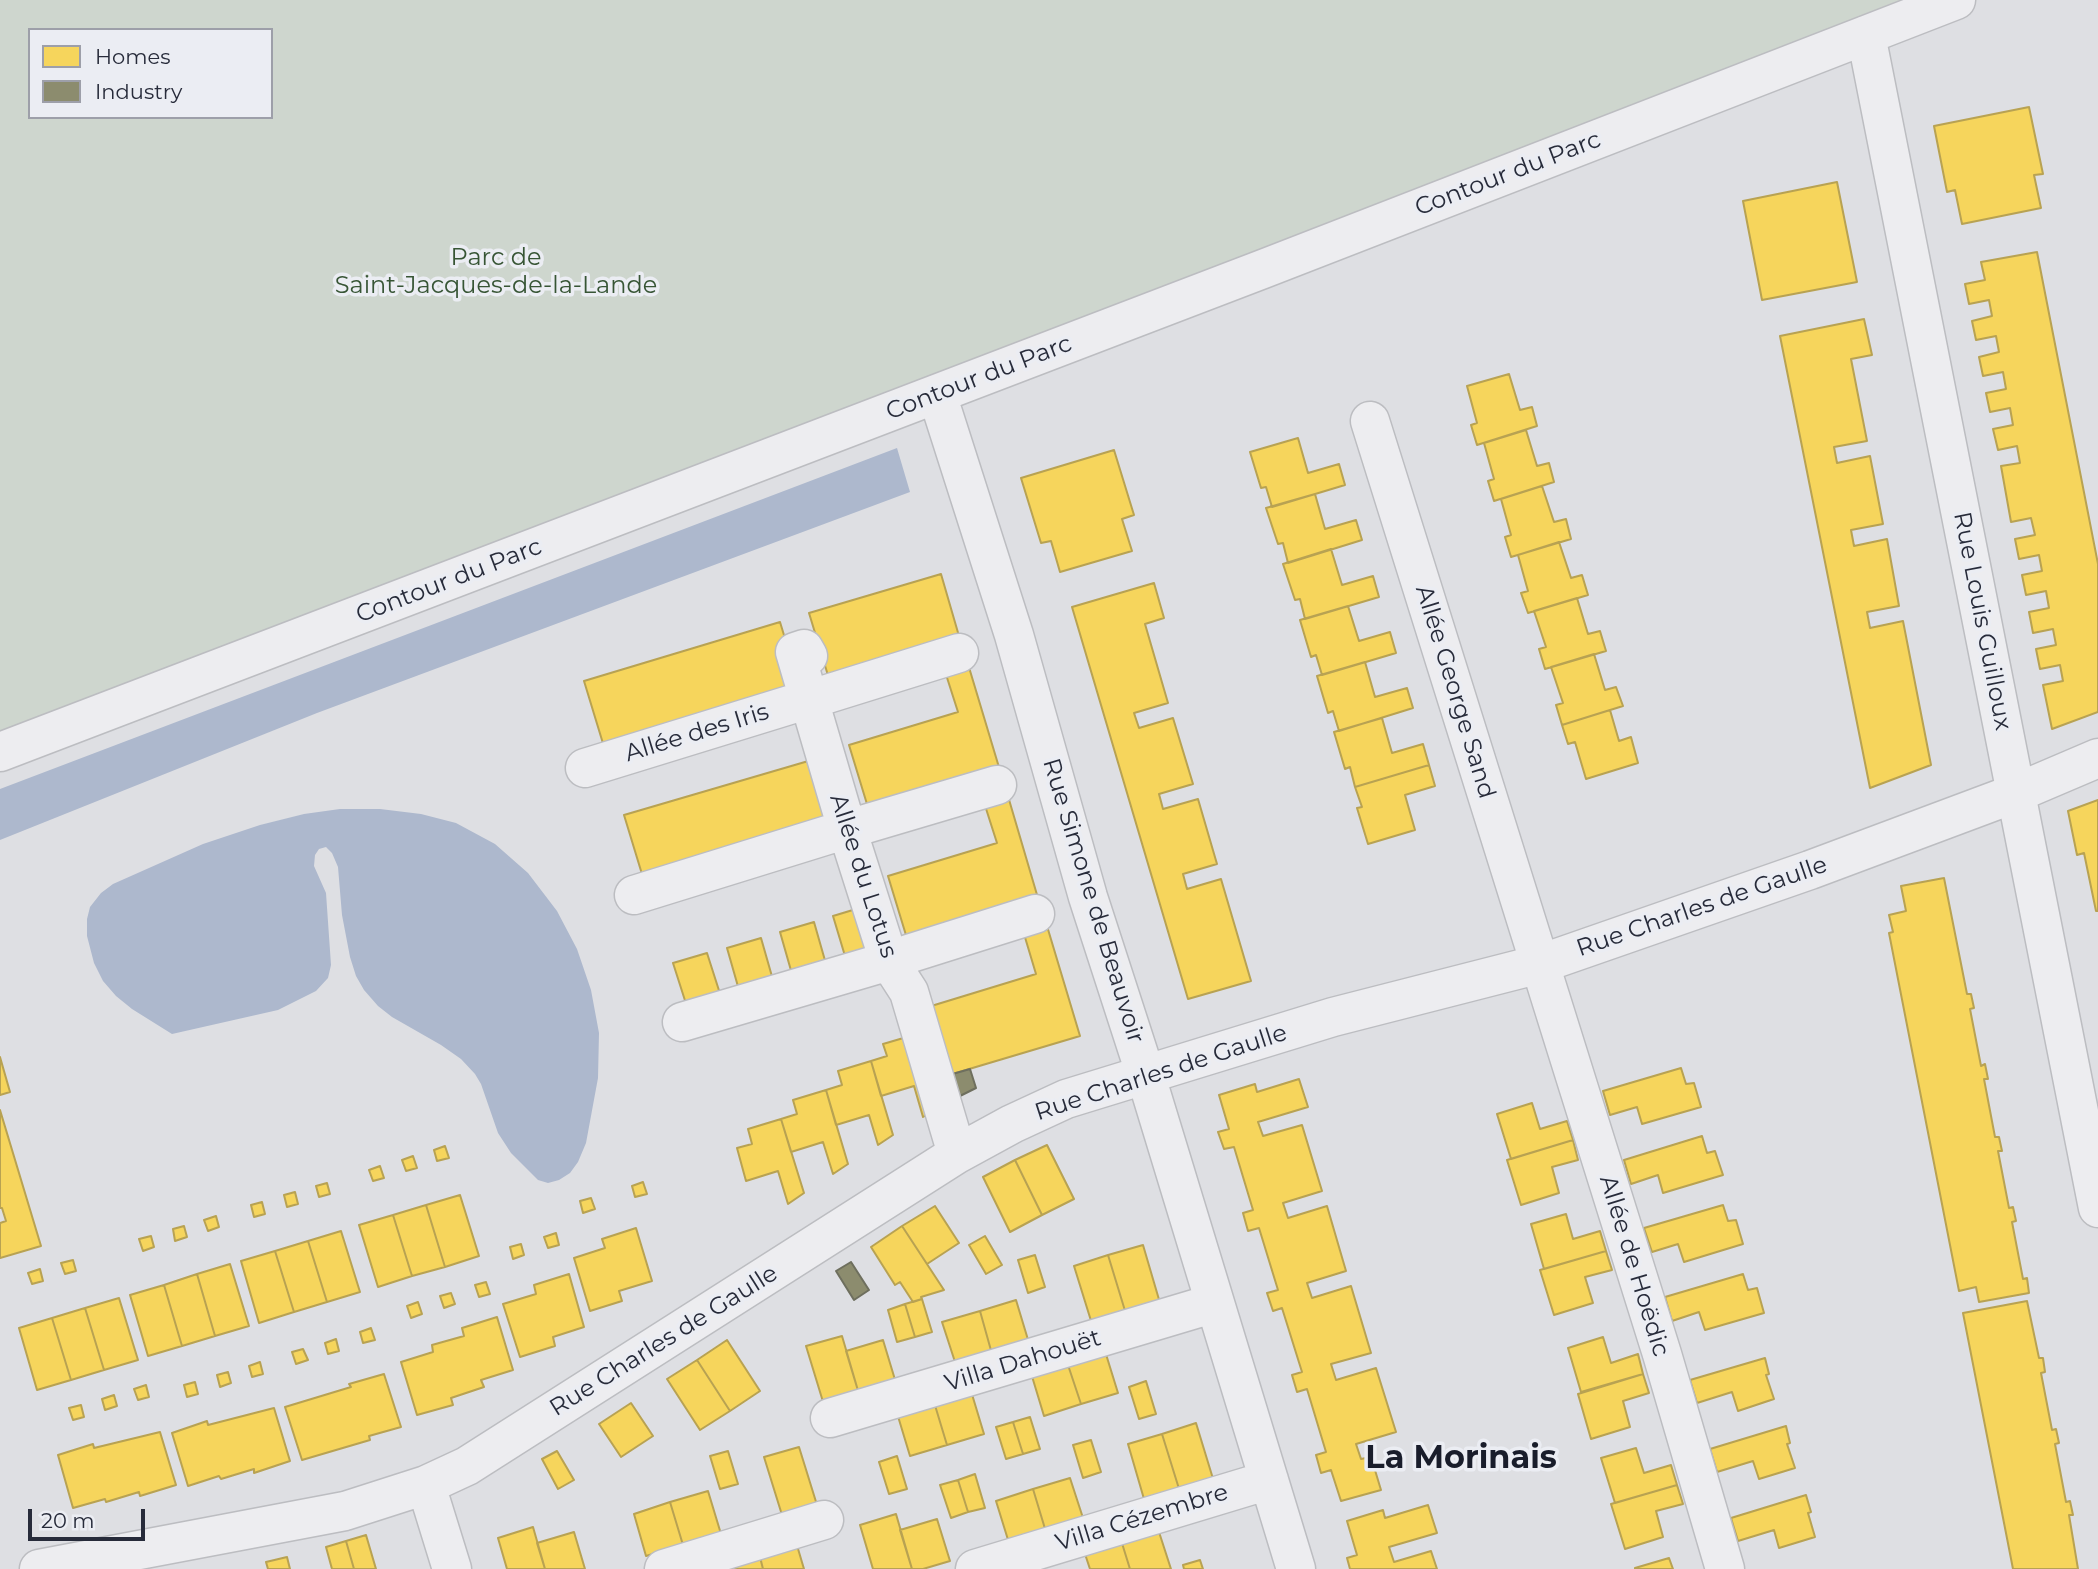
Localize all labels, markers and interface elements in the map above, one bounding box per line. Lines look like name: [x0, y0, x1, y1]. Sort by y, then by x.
legend: [28, 28, 273, 119]
text: Homes: [95, 44, 170, 69]
text: Industry: [95, 79, 182, 104]
street label: Contour du Parc: [1411, 125, 1605, 223]
park label: Parc de Saint-Jacques-de-la-Lande: [335, 244, 657, 300]
street label: Contour du Parc: [882, 329, 1076, 427]
street label: Rue Louis Guilloux: [1947, 509, 2017, 733]
street label: Contour du Parc: [352, 532, 546, 630]
street label: Allée George Sand: [1409, 582, 1501, 802]
street label: Allée des Iris: [622, 697, 772, 769]
street label: Rue Simone de Beauvoir: [1036, 755, 1150, 1047]
street label: Allée du Lotus: [823, 790, 903, 962]
street label: Rue Charles de Gaulle: [1573, 851, 1831, 963]
street label: Rue Charles de Gaulle: [1031, 1019, 1291, 1127]
street label: Allée de Hoëdic: [1593, 1172, 1675, 1360]
street label: Rue Charles de Gaulle: [545, 1259, 783, 1423]
street label: Villa Dahouët: [941, 1324, 1105, 1398]
district label: La Morinais: [1365, 1440, 1557, 1478]
street label: Villa Cézembre: [1052, 1478, 1232, 1558]
scale bar: [32, 1496, 149, 1540]
text: 20 m: [41, 1508, 95, 1533]

